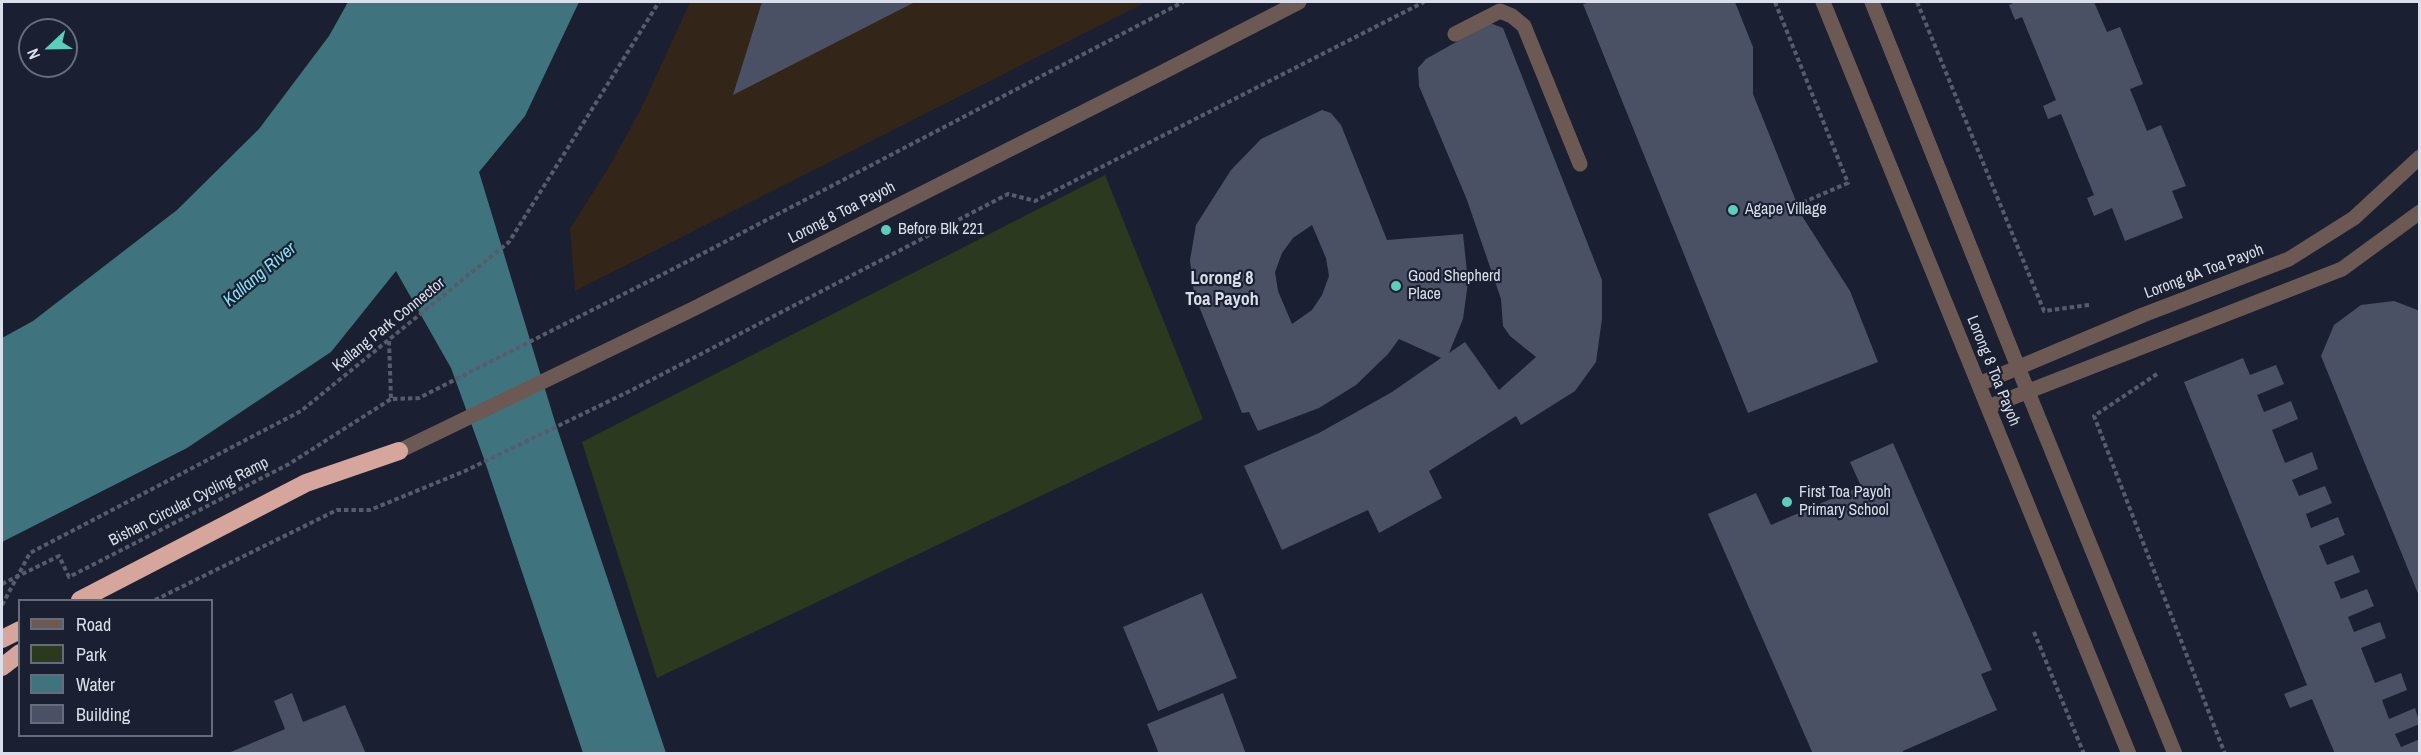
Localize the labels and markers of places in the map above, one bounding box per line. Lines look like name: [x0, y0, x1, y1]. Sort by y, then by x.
place label: Agape Village: [1745, 200, 1826, 220]
marker: Agape Village: [1726, 203, 1740, 217]
place label: Before Blk 221: [898, 220, 984, 240]
marker: Before Blk 221: [879, 223, 893, 237]
place label: Good Shepherd Place: [1408, 267, 1501, 305]
marker: Good Shepherd Place: [1389, 279, 1403, 293]
place label: First Toa Payoh Primary School: [1799, 483, 1891, 521]
marker: First Toa Payoh Primary School: [1780, 495, 1794, 509]

